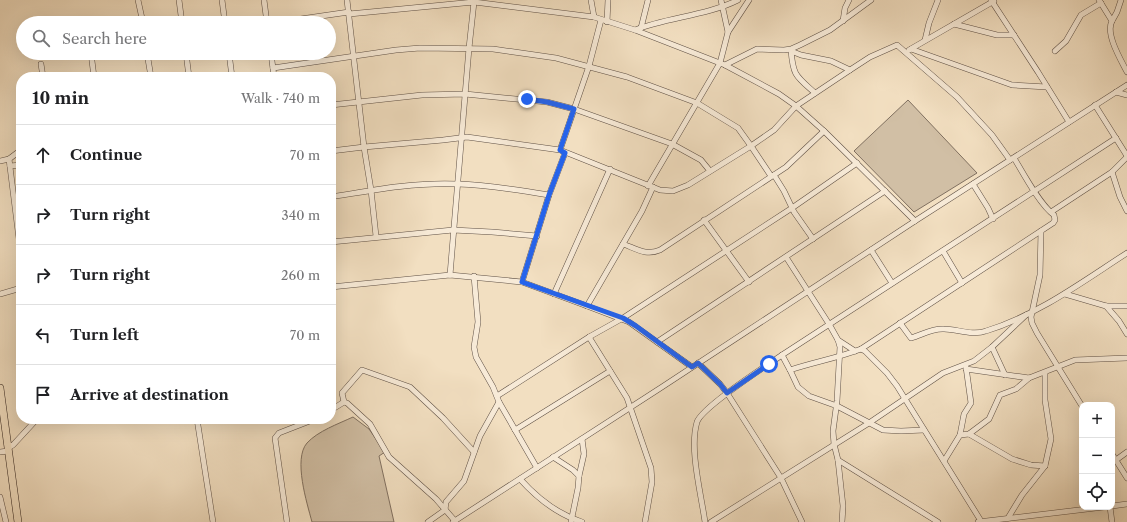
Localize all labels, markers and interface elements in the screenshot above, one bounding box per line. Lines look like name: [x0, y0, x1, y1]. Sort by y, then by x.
search box: [16, 16, 336, 60]
icon: search: [30, 27, 52, 49]
text: Search here: [62, 29, 147, 48]
text: 10 min: [32, 88, 89, 108]
text: Walk · 740 m: [241, 90, 320, 106]
route end: [518, 90, 536, 108]
icon: ahead: [32, 144, 54, 166]
text: Continue: [70, 145, 142, 164]
text: 70 m: [290, 147, 320, 163]
icon: right: [32, 204, 54, 226]
text: Turn right: [70, 205, 150, 224]
text: 340 m: [282, 207, 320, 223]
icon: right: [32, 264, 54, 286]
text: Turn right: [70, 265, 150, 284]
text: 260 m: [281, 267, 320, 283]
icon: left: [32, 324, 54, 346]
text: Turn left: [70, 325, 139, 344]
text: 70 m: [290, 327, 320, 343]
route start: [760, 355, 778, 373]
icon: arrive: [32, 384, 54, 406]
text: Arrive at destination: [70, 385, 229, 404]
map controls: [1079, 402, 1115, 510]
button: +: [1079, 402, 1115, 438]
button: −: [1079, 438, 1115, 474]
button: locate: [1079, 474, 1115, 510]

